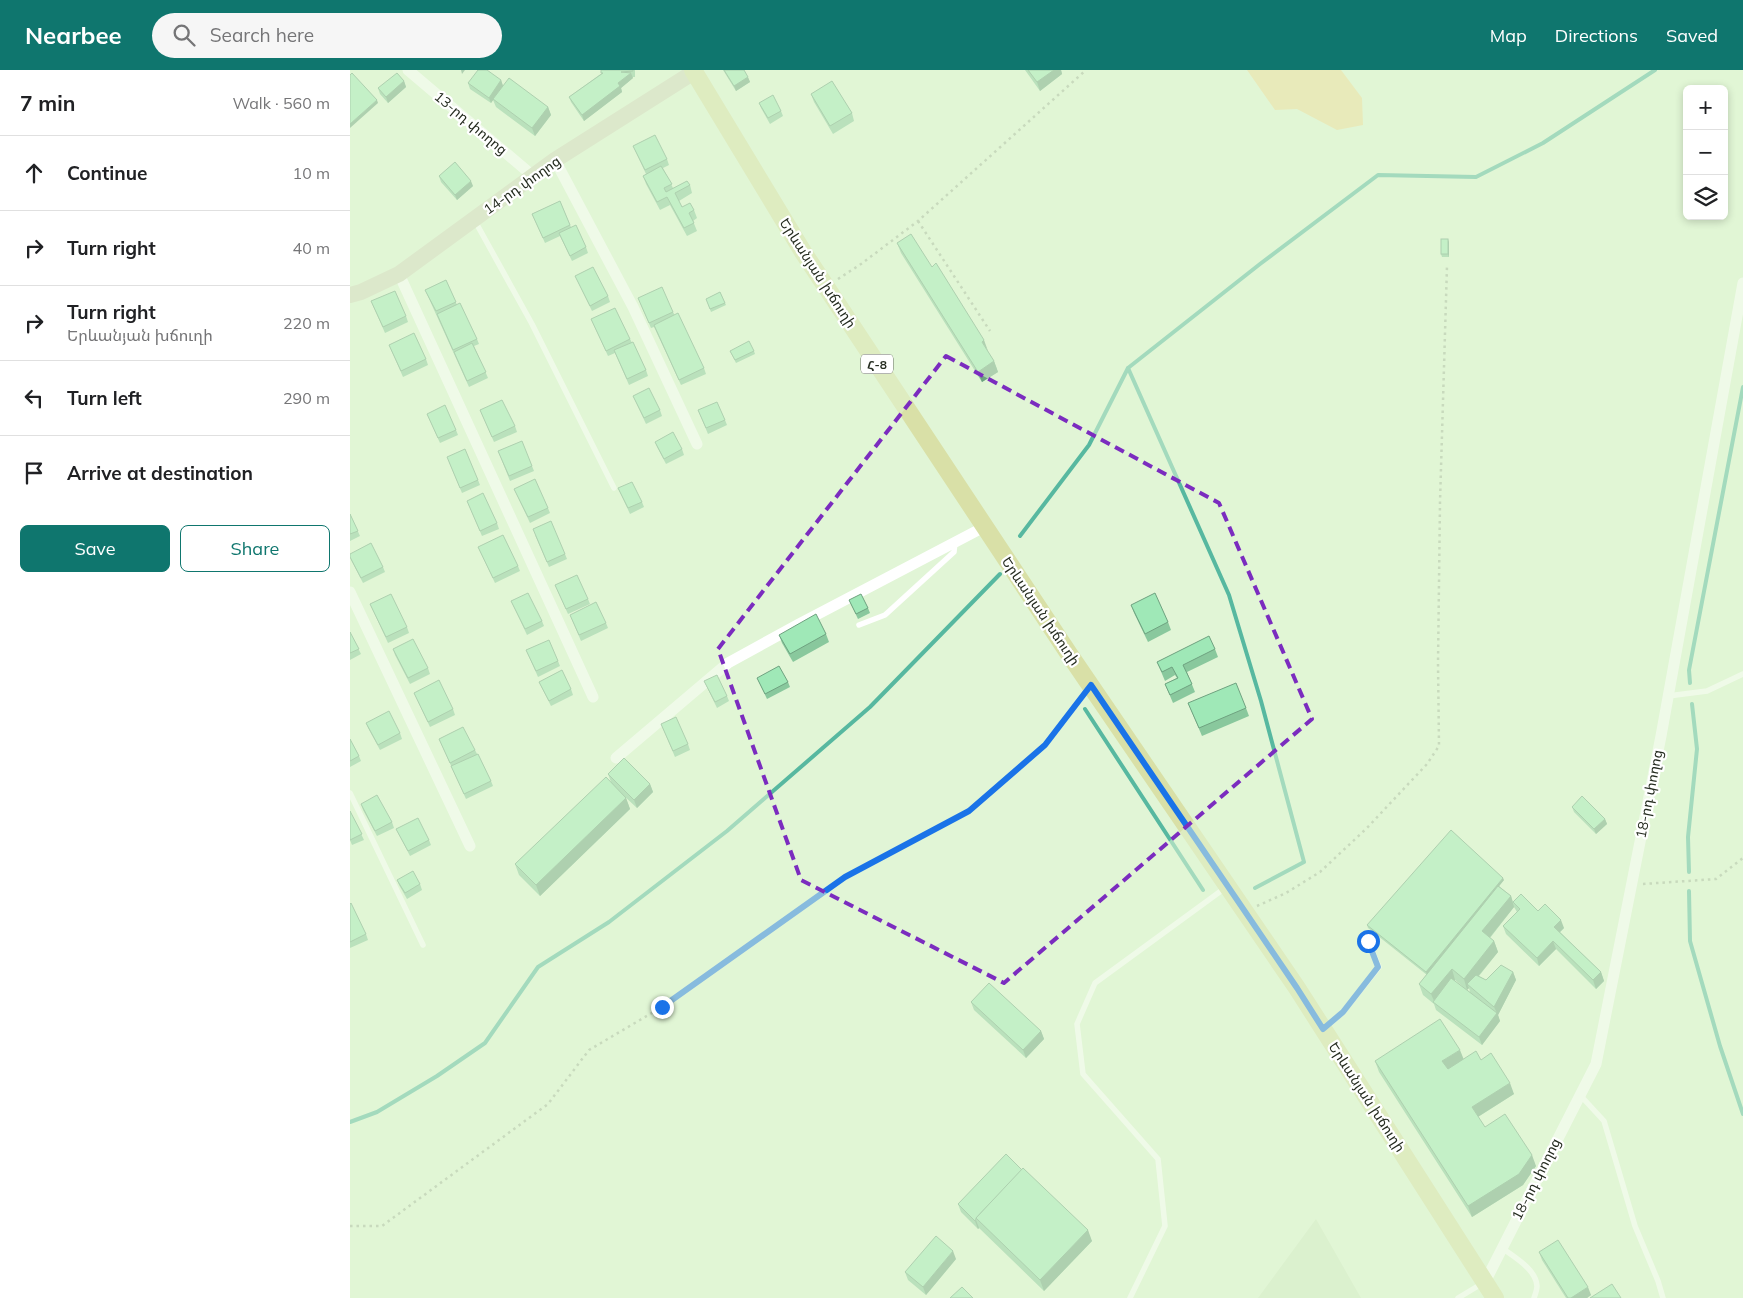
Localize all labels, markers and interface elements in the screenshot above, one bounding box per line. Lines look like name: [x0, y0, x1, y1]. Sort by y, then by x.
search box: [152, 13, 502, 58]
text: Nearbee: [25, 20, 122, 50]
icon: search: [170, 21, 198, 49]
text: Search here: [210, 23, 314, 47]
text: Map: [1490, 24, 1527, 47]
text: Directions: [1555, 24, 1638, 47]
text: Saved: [1666, 24, 1718, 47]
map controls: [1683, 85, 1728, 220]
button: +: [1683, 85, 1728, 130]
street label: 13-րդ փողոց: [431, 87, 511, 159]
text: 7 min: [20, 90, 75, 116]
text: Walk · 560 m: [232, 93, 330, 113]
button: −: [1683, 130, 1728, 175]
street label: 14-րդ փողոց: [480, 152, 564, 218]
icon: ahead: [20, 159, 48, 187]
text: Continue: [67, 161, 147, 185]
text: 10 m: [293, 163, 330, 183]
button: layers: [1683, 175, 1728, 220]
street label: Երևանյան խճուղի: [776, 215, 860, 331]
icon: right: [20, 234, 48, 262]
text: Turn right: [67, 236, 156, 260]
text: 40 m: [293, 238, 330, 258]
text: Turn right: [67, 300, 156, 324]
icon: right: [20, 309, 48, 337]
text: 220 m: [283, 313, 330, 333]
text: Երևանյան խճուղի: [67, 325, 213, 345]
road number: Հ-8: [861, 354, 893, 374]
icon: left: [20, 384, 48, 412]
text: Turn left: [67, 386, 142, 410]
text: 290 m: [283, 388, 330, 408]
icon: arrive: [20, 459, 48, 487]
text: Arrive at destination: [67, 461, 253, 485]
button: Save: [20, 525, 170, 572]
button: Share: [180, 525, 330, 572]
street label: Երևանյան խճուղի: [998, 553, 1084, 669]
street label: 18-րդ փողոց: [1632, 748, 1666, 840]
route start: [1357, 930, 1380, 953]
route end: [651, 996, 674, 1019]
street label: Երևանյան խճուղի: [1325, 1039, 1409, 1155]
street label: 18-րդ փողոց: [1508, 1135, 1564, 1223]

